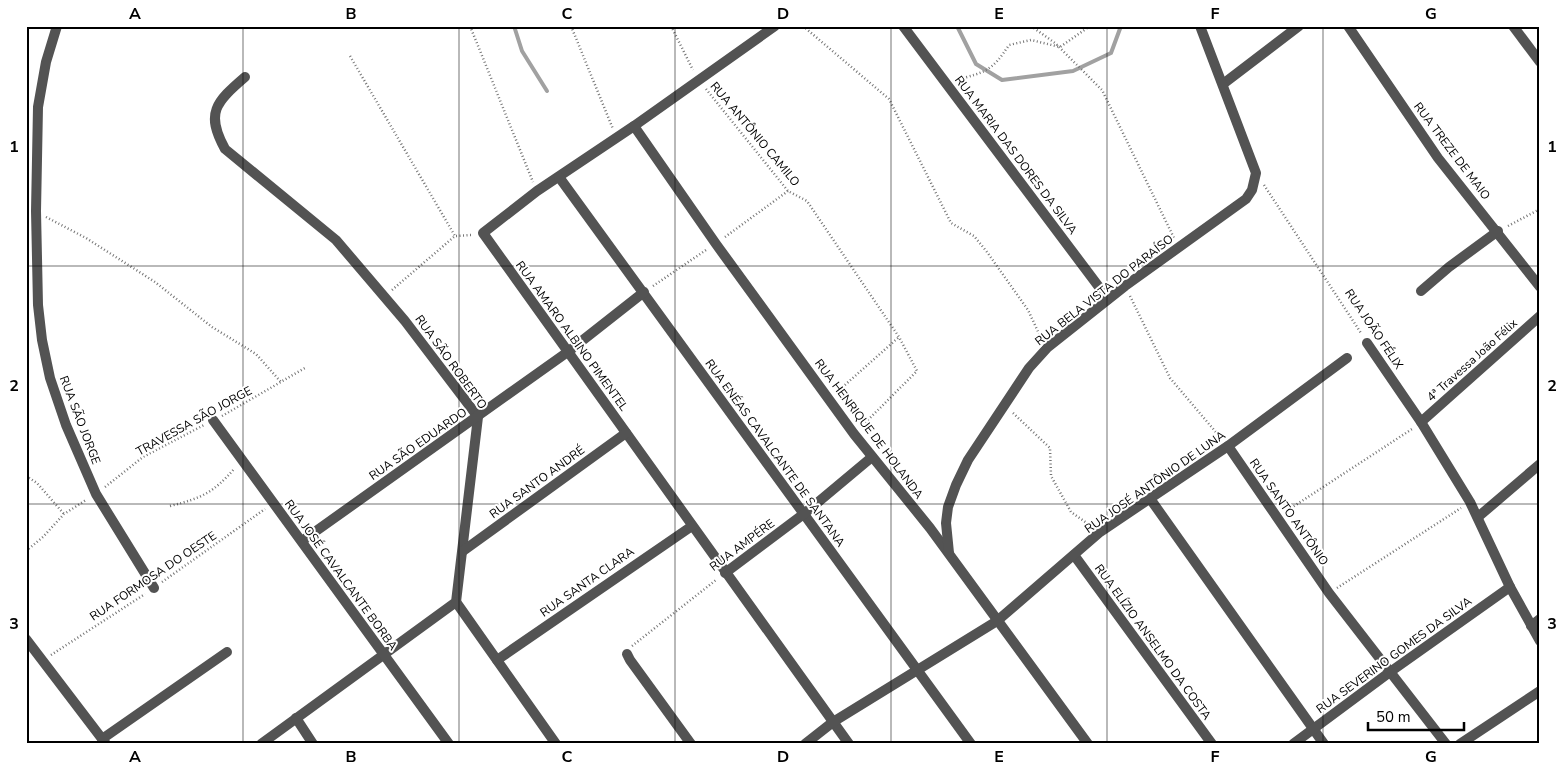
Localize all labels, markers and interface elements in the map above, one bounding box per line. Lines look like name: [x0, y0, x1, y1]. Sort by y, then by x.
text: A: [129, 3, 141, 25]
text: B: [345, 3, 357, 25]
text: C: [562, 3, 573, 25]
text: D: [777, 3, 789, 25]
text: E: [994, 3, 1004, 25]
text: F: [1211, 3, 1220, 25]
text: G: [1425, 3, 1437, 25]
street label: RUA MARIA DAS DORES DA SILVA: [951, 72, 1081, 238]
street label: RUA ANTÔNIO CAMILO: [707, 78, 803, 190]
street label: RUA TREZE DE MAIO: [1410, 99, 1494, 203]
text: 1: [9, 136, 19, 158]
text: 1: [1547, 136, 1557, 158]
street label: RUA BELA VISTA DO PARAÍSO: [1032, 231, 1176, 349]
street label: RUA AMARO ALBINO PIMENTEL: [512, 258, 632, 415]
street label: RUA JOÃO FÉLIX: [1341, 286, 1407, 372]
street label: RUA SÃO ROBERTO: [411, 312, 491, 412]
street label: 4ª Travessa João Félix: [1423, 315, 1521, 405]
street label: RUA ENÉAS CAVALCANTE DE SANTANA: [701, 356, 849, 550]
street label: RUA HENRIQUE DE HOLANDA: [811, 356, 927, 502]
street label: RUA SÃO JORGE: [56, 373, 104, 467]
text: 2: [9, 375, 19, 397]
text: 2: [1547, 375, 1557, 397]
street label: TRAVESSA SÃO JORGE: [133, 383, 255, 459]
street label: RUA SÃO EDUARDO: [366, 404, 470, 484]
street label: RUA JOSÉ ANTÔNIO DE LUNA: [1081, 427, 1229, 537]
street label: RUA SANTO ANDRÉ: [486, 442, 588, 522]
street label: RUA SANTO ANTÔNIO: [1246, 455, 1332, 569]
street label: RUA JOSÉ CAVALCANTE BORBA: [281, 497, 401, 654]
street label: RUA AMPÉRE: [706, 515, 778, 575]
street label: RUA FORMOSA DO OESTE: [87, 528, 219, 624]
street label: RUA SANTA CLARA: [537, 543, 637, 621]
street label: RUA ELÍZIO ANSELMO DA COSTA: [1091, 561, 1215, 723]
street label: RUA SEVERINO GOMES DA SILVA: [1313, 593, 1475, 717]
text: 3: [9, 613, 19, 635]
text: 3: [1547, 613, 1557, 635]
scale bar: [1368, 700, 1465, 732]
text: 50 m: [1376, 707, 1411, 727]
text: A: [129, 746, 141, 768]
text: B: [345, 746, 357, 768]
text: C: [562, 746, 573, 768]
text: D: [777, 746, 789, 768]
text: E: [994, 746, 1004, 768]
text: F: [1211, 746, 1220, 768]
text: G: [1425, 746, 1437, 768]

